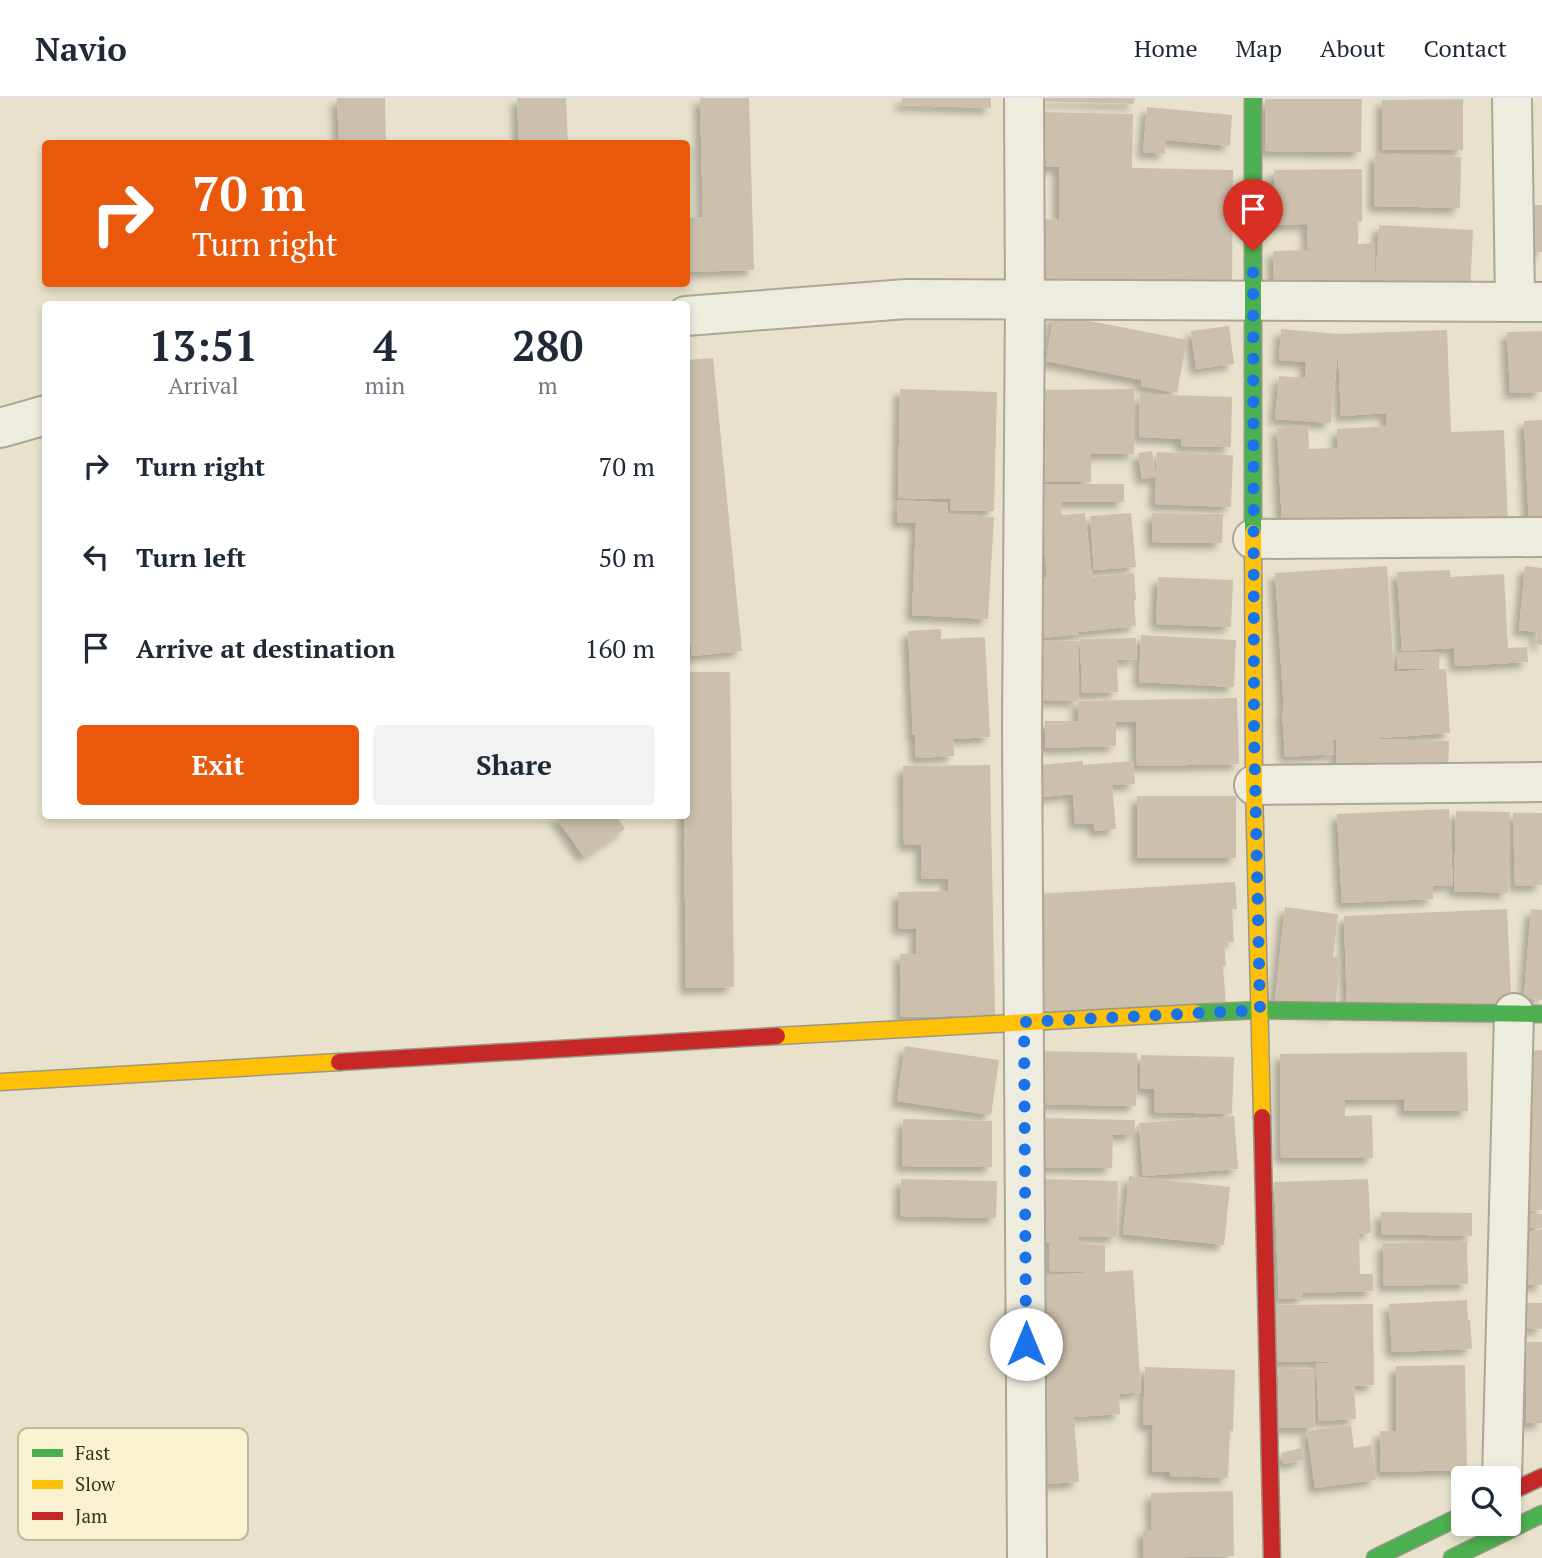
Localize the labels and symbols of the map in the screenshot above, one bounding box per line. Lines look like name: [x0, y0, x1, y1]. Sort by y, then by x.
pin: [1223, 179, 1283, 251]
position arrow: [989, 1307, 1063, 1381]
legend: [18, 1428, 248, 1540]
text: Fast: [75, 1440, 110, 1465]
text: Slow: [75, 1471, 116, 1496]
text: Jam: [75, 1503, 108, 1528]

